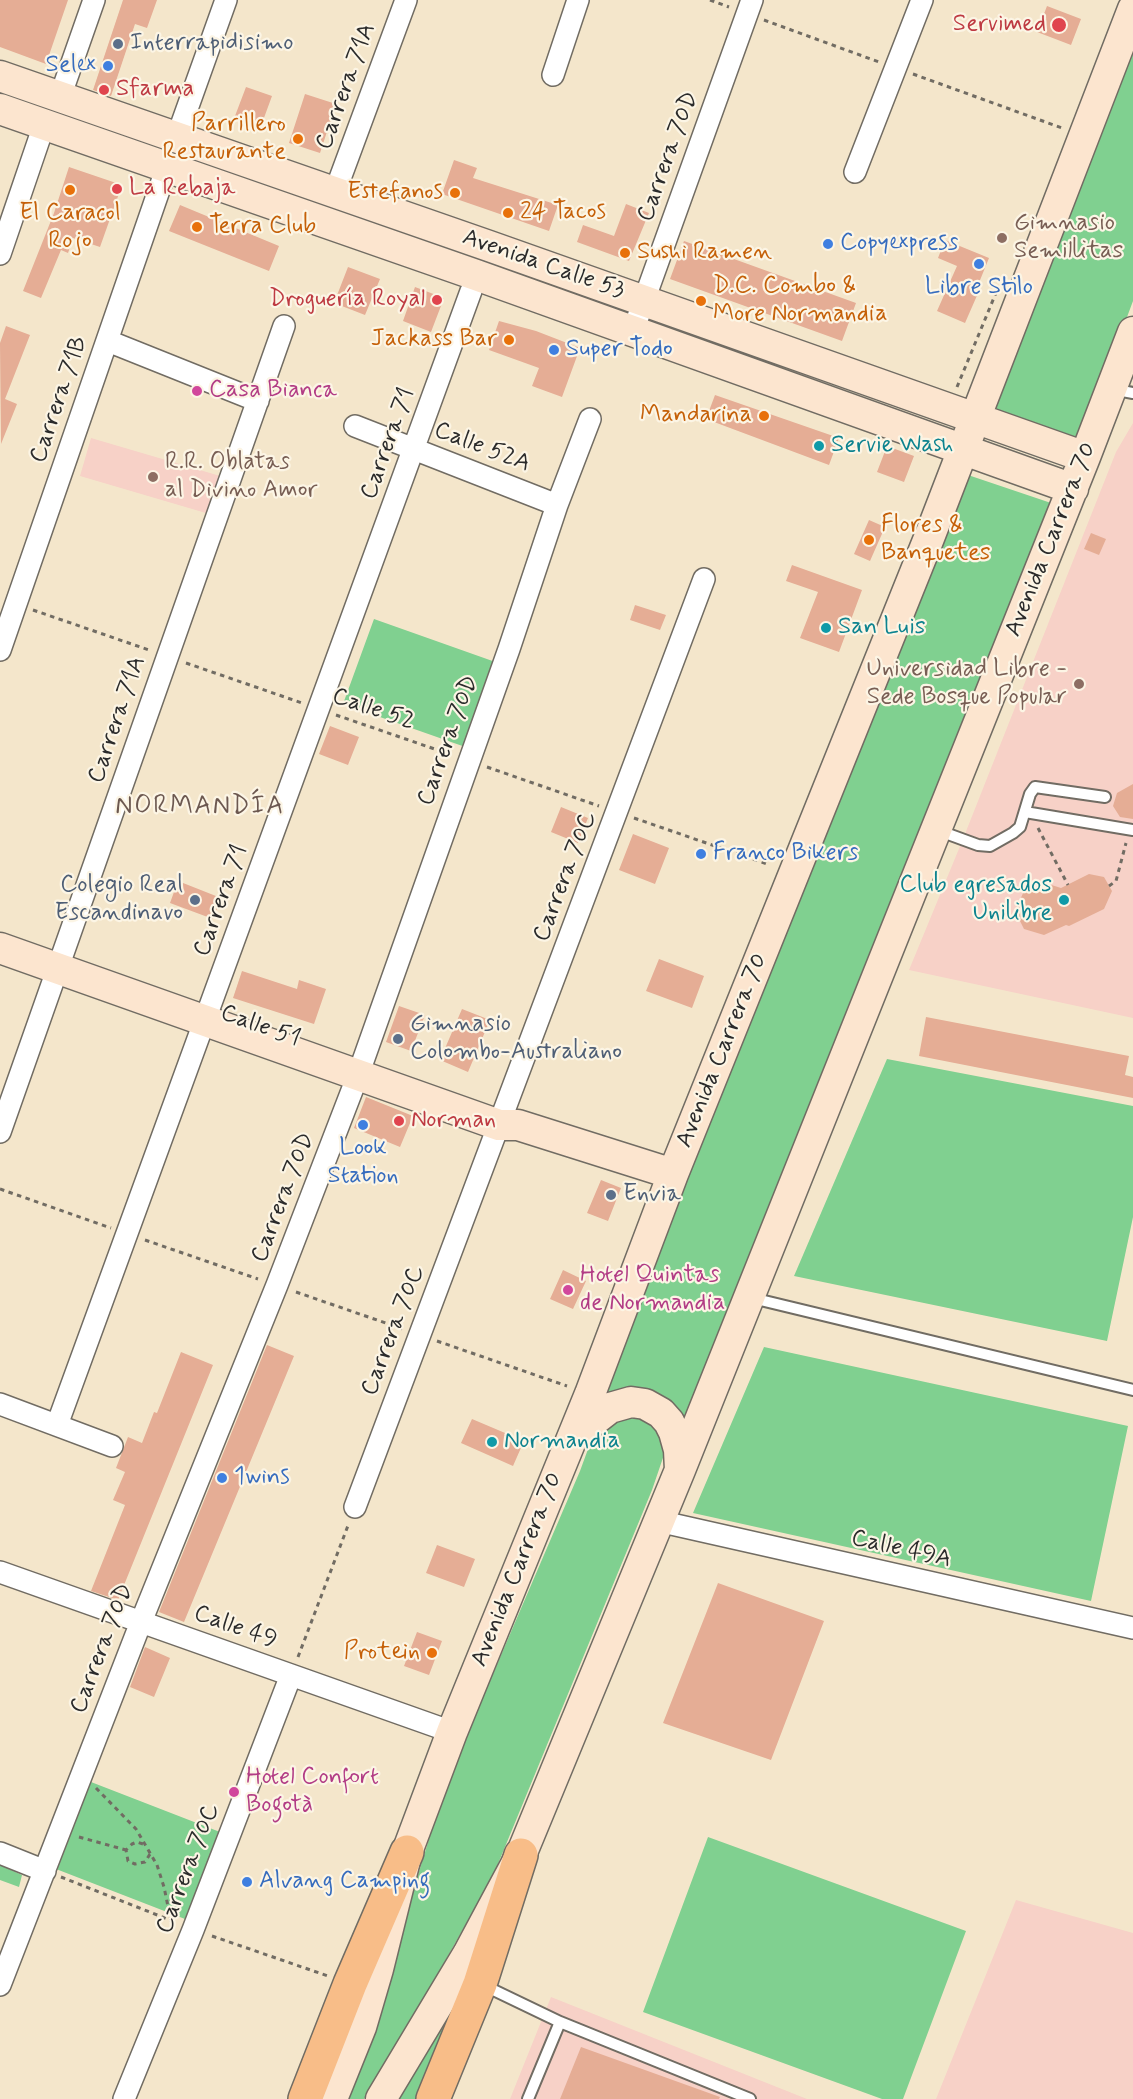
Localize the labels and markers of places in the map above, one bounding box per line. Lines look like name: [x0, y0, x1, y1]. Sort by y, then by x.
place label: Servimed: [953, 11, 1046, 39]
marker: Servimed: [1050, 16, 1068, 34]
place label: Interrapidisimo: [130, 30, 294, 58]
marker: Interrapidisimo: [111, 37, 125, 51]
place label: Selex: [46, 52, 96, 80]
marker: Selex: [101, 59, 115, 73]
place label: Sfarma: [116, 76, 194, 104]
marker: Sfarma: [97, 83, 111, 97]
place label: Parrillero Restaurante: [163, 111, 286, 167]
marker: Parrillero Restaurante: [291, 132, 305, 146]
place label: La Rebaja: [129, 175, 235, 203]
place label: Estefanos: [347, 179, 443, 207]
marker: La Rebaja: [110, 182, 124, 196]
marker: El Caracol Rojo: [63, 183, 77, 197]
marker: Estefanos: [448, 186, 462, 200]
place label: 24 Tacos: [520, 199, 606, 227]
place label: El Caracol Rojo: [19, 200, 121, 256]
marker: 24 Tacos: [501, 206, 515, 220]
place label: Gimnasio Semillitas: [1014, 210, 1123, 266]
place label: Terra Club: [209, 213, 316, 241]
marker: Terra Club: [190, 220, 204, 234]
place label: Copyexpress: [840, 230, 958, 258]
marker: Gimnasio Semillitas: [995, 231, 1009, 245]
marker: Copyexpress: [821, 237, 835, 251]
place label: Sushi Ramen: [637, 239, 772, 267]
marker: Sushi Ramen: [618, 246, 632, 260]
marker: Libre Stilo: [972, 257, 986, 271]
place label: D.C. Combo & More Normandia: [713, 273, 888, 329]
place label: Libre Stilo: [925, 274, 1033, 302]
place label: Droguería Royal: [269, 286, 425, 314]
marker: Droguería Royal: [430, 293, 444, 307]
marker: D.C. Combo & More Normandia: [694, 294, 708, 308]
place label: Jackass Bar: [371, 326, 497, 354]
marker: Jackass Bar: [502, 333, 516, 347]
place label: Super Todo: [566, 336, 673, 364]
marker: Super Todo: [547, 343, 561, 357]
place label: Casa Bianca: [209, 377, 337, 405]
marker: Casa Bianca: [190, 384, 204, 398]
place label: Mandarina: [640, 402, 752, 430]
marker: Mandarina: [757, 409, 771, 423]
place label: Servie Wash: [831, 432, 954, 460]
marker: Servie Wash: [812, 439, 826, 453]
place label: R.R. Oblatas al Divino Amor: [165, 449, 317, 505]
marker: R.R. Oblatas al Divino Amor: [146, 470, 160, 484]
place label: Flores & Banquetes: [881, 512, 991, 568]
marker: Flores & Banquetes: [862, 533, 876, 547]
place label: San Luis: [838, 614, 926, 642]
marker: San Luis: [819, 621, 833, 635]
place label: Universidad Libre - Sede Bosque Popular: [866, 656, 1067, 712]
marker: Universidad Libre - Sede Bosque Popular: [1072, 677, 1086, 691]
place label: Franco Bikers: [713, 840, 858, 868]
marker: Franco Bikers: [694, 847, 708, 861]
place label: Colegio Real Escandinavo: [55, 872, 183, 928]
place label: Club egresados Unilibre: [900, 872, 1052, 928]
marker: Colegio Real Escandinavo: [188, 893, 202, 907]
marker: Club egresados Unilibre: [1057, 893, 1071, 907]
place label: Gimnasio Colombo-Australiano: [410, 1011, 622, 1067]
marker: Gimnasio Colombo-Australiano: [391, 1032, 405, 1046]
place label: Norman: [411, 1107, 496, 1135]
marker: Norman: [392, 1114, 406, 1128]
marker: Look Station: [356, 1118, 370, 1132]
place label: Look Station: [327, 1135, 399, 1191]
place label: Envia: [623, 1181, 681, 1209]
marker: Envia: [604, 1188, 618, 1202]
place label: Hotel Quintas de Normandia: [580, 1262, 725, 1318]
marker: Hotel Quintas de Normandia: [561, 1283, 575, 1297]
place label: Normandia: [504, 1428, 620, 1456]
marker: Normandia: [485, 1435, 499, 1449]
place label: 1wins: [234, 1464, 290, 1492]
marker: 1wins: [215, 1471, 229, 1485]
place label: Protein: [344, 1639, 420, 1667]
marker: Protein: [425, 1646, 439, 1660]
place label: Hotel Confort Bogotà: [246, 1764, 379, 1820]
marker: Hotel Confort Bogotà: [227, 1785, 241, 1799]
place label: Alvang Camping: [259, 1868, 430, 1896]
marker: Alvang Camping: [240, 1875, 254, 1889]

